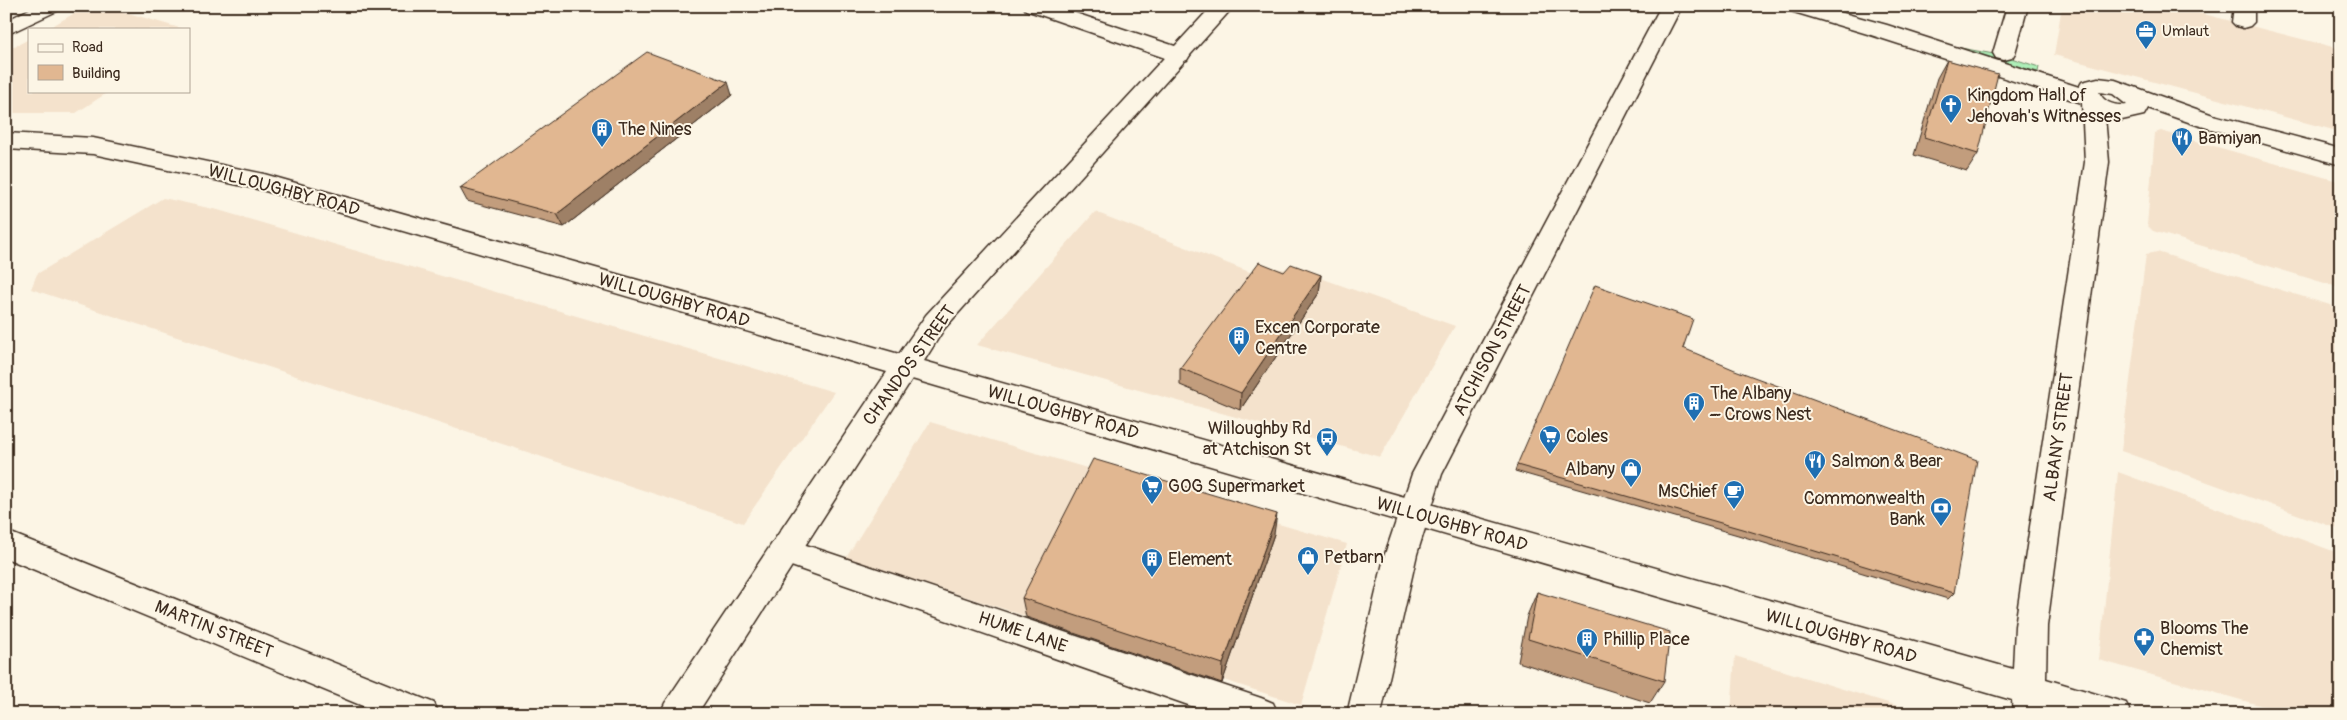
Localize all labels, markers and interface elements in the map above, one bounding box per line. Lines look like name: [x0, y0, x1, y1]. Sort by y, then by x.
office icon: Umlaut: [2134, 19, 2158, 50]
place label: Umlaut: [2162, 22, 2210, 41]
legend: [28, 28, 190, 92]
text: Road: [72, 38, 103, 57]
text: Building: [72, 64, 120, 83]
place label: Kingdom Hall of Jehovah's Witnesses: [1967, 84, 2121, 128]
church icon: Kingdom Hall of Jehovah's Witnesses: [1939, 93, 1963, 124]
building icon: The Nines: [590, 117, 614, 148]
place label: The Nines: [618, 118, 692, 141]
restaurant icon: Bamiyan: [2170, 126, 2194, 157]
place label: Bamiyan: [2198, 127, 2261, 150]
street label: WILLOUGHBY ROAD: [205, 159, 362, 222]
street label: WILLOUGHBY ROAD: [596, 268, 752, 333]
street label: ATCHISON STREET: [1448, 281, 1537, 420]
street label: CHANDOS STREET: [858, 301, 961, 430]
place label: Excen Corporate Centre: [1255, 316, 1380, 360]
building icon: Excen Corporate Centre: [1227, 325, 1251, 356]
street label: ALBANY STREET: [2038, 371, 2079, 503]
street label: WILLOUGHBY ROAD: [985, 380, 1141, 445]
place label: The Albany – Crows Nest: [1709, 382, 1812, 426]
building icon: The Albany – Crows Nest: [1682, 391, 1706, 422]
place label: Willoughby Rd at Atchison St: [1203, 417, 1312, 461]
supermarket icon: Coles: [1538, 424, 1562, 455]
place label: Coles: [1566, 425, 1608, 448]
bus stop icon: Willoughby Rd at Atchison St: [1315, 426, 1339, 457]
restaurant icon: Salmon & Bear: [1803, 449, 1827, 480]
place label: Salmon & Bear: [1831, 450, 1943, 473]
shop icon: Albany: [1619, 457, 1643, 488]
place label: Albany: [1565, 458, 1615, 481]
supermarket icon: GOG Supermarket: [1140, 474, 1164, 505]
place label: GOG Supermarket: [1168, 475, 1306, 498]
cafe icon: MsChief: [1722, 479, 1746, 510]
place label: MsChief: [1658, 480, 1719, 503]
place label: Commonwealth Bank: [1804, 487, 1925, 531]
street label: WILLOUGHBY ROAD: [1374, 492, 1530, 557]
bank icon: Commonwealth Bank: [1929, 496, 1953, 527]
shop icon: Petbarn: [1296, 545, 1320, 576]
place label: Petbarn: [1324, 546, 1384, 569]
building icon: Element: [1140, 547, 1164, 578]
place label: Element: [1168, 548, 1233, 571]
street label: MARTIN STREET: [151, 595, 276, 664]
street label: WILLOUGHBY ROAD: [1763, 604, 1919, 669]
street label: HUME LANE: [975, 606, 1071, 658]
place label: Blooms The Chemist: [2160, 617, 2248, 661]
pharmacy icon: Blooms The Chemist: [2132, 626, 2156, 657]
building icon: Phillip Place: [1575, 627, 1599, 658]
place label: Phillip Place: [1603, 628, 1690, 651]

